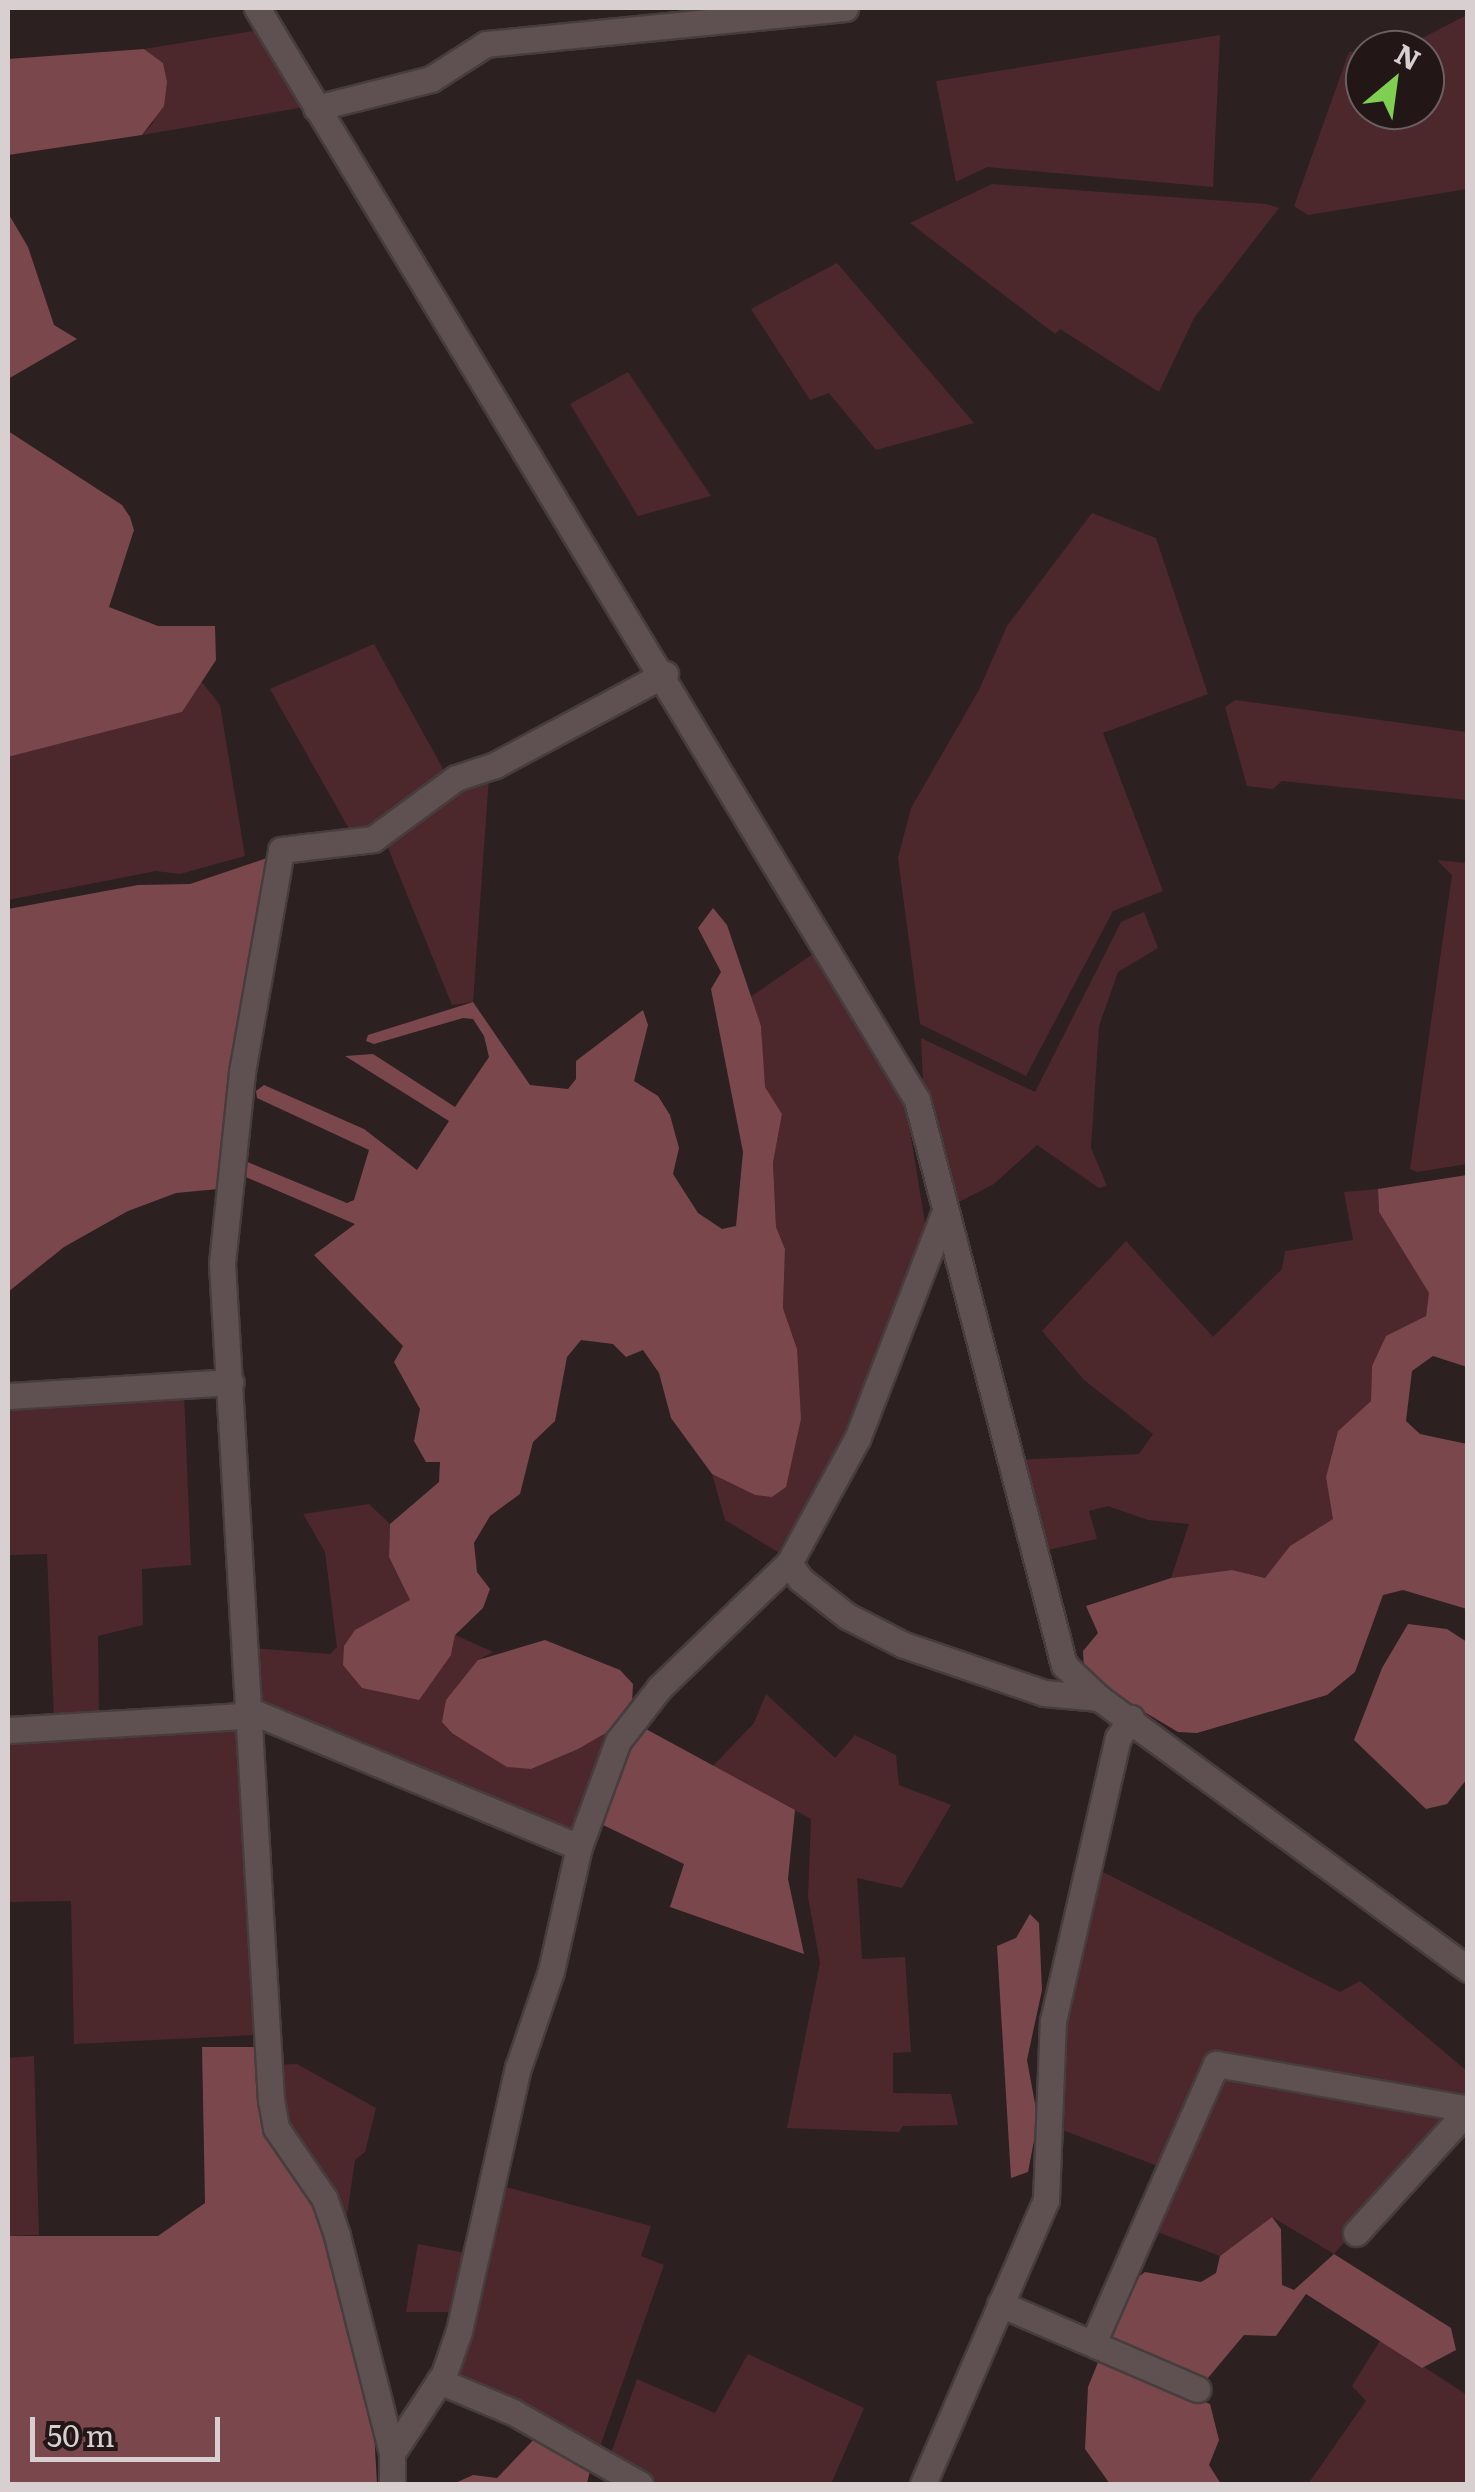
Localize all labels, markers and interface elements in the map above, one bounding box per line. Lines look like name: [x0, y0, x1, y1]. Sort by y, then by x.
north arrow: [1345, 30, 1445, 130]
text: N: [1388, 31, 1429, 80]
scale bar: [35, 2397, 225, 2459]
text: 50 m: [47, 2412, 115, 2456]

